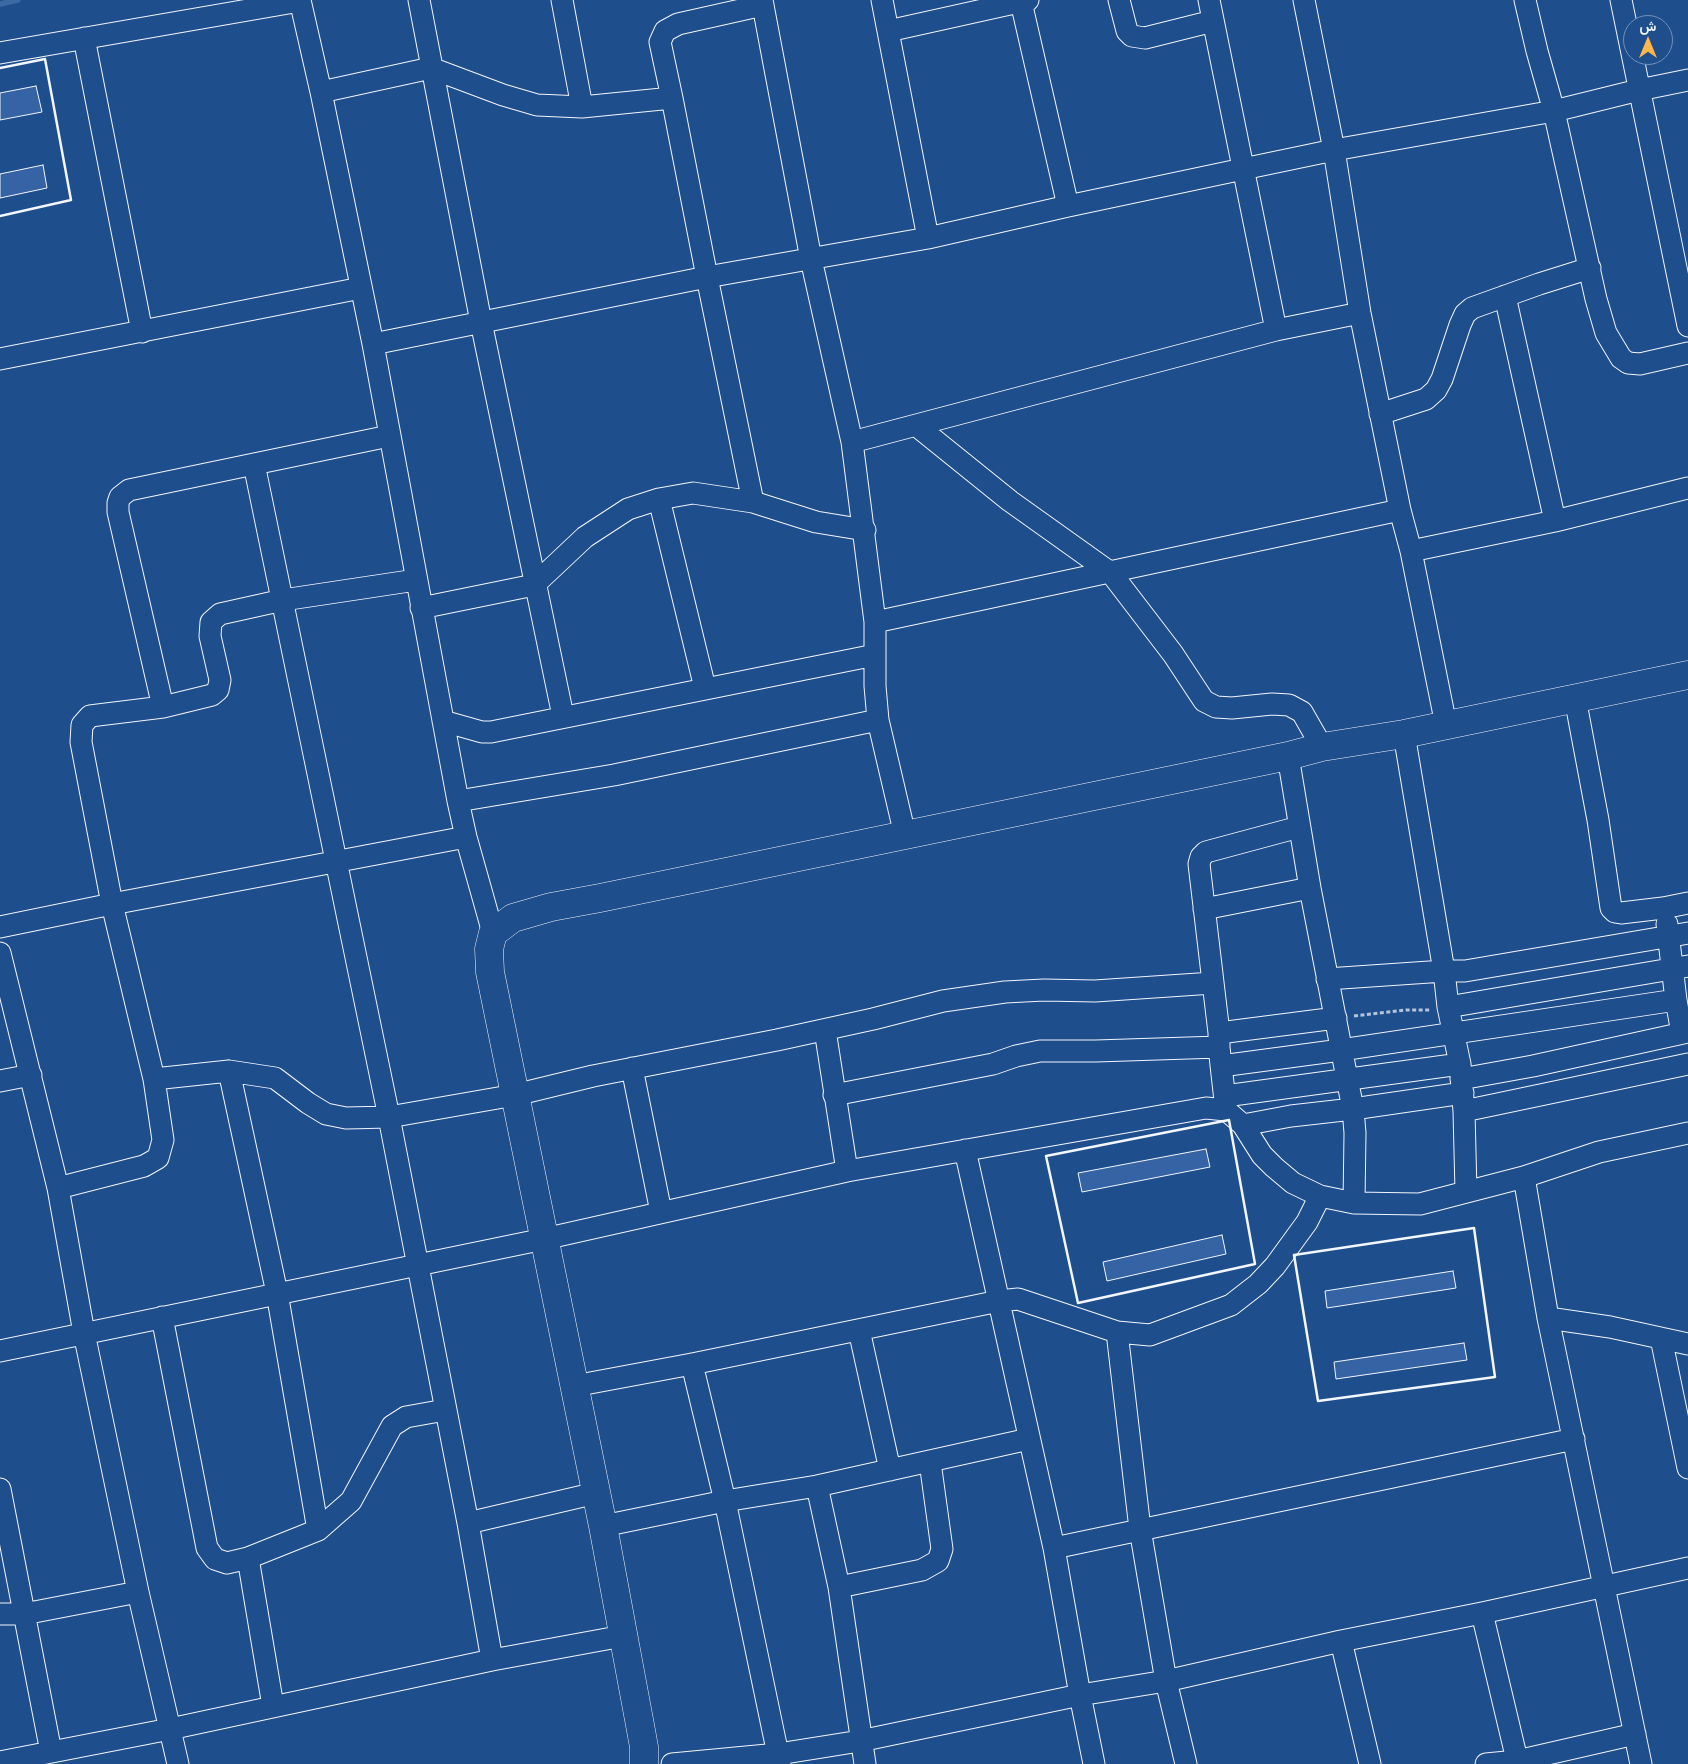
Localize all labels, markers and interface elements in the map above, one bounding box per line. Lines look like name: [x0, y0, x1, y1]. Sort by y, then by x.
north arrow: [1623, 15, 1673, 65]
text: ش: [1640, 18, 1656, 34]

